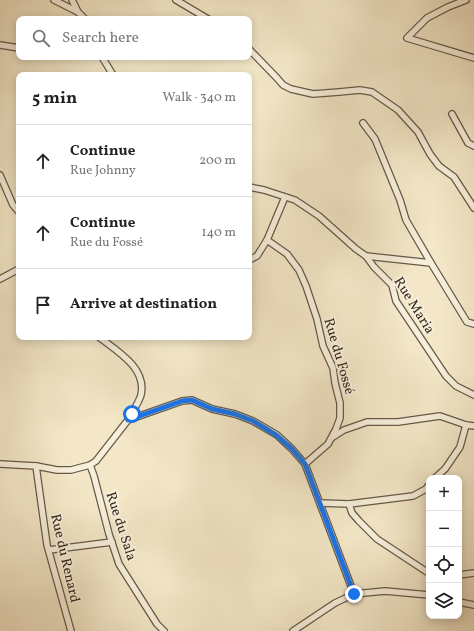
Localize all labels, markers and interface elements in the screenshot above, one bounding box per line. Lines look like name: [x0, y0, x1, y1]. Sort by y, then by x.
search box: [16, 16, 252, 60]
icon: search: [30, 27, 52, 49]
text: Search here: [62, 28, 139, 49]
text: 5 min: [32, 87, 77, 110]
text: Walk · 340 m: [163, 89, 236, 107]
text: Continue: [70, 141, 135, 162]
icon: ahead: [32, 150, 54, 172]
text: 200 m: [199, 152, 236, 170]
text: Rue Johnny: [70, 162, 136, 180]
text: Continue: [70, 213, 135, 234]
icon: ahead: [32, 222, 54, 244]
text: 140 m: [202, 224, 236, 242]
text: Rue du Fossé: [70, 234, 143, 252]
street label: Rue Maria: [389, 274, 439, 338]
icon: arrive: [32, 294, 54, 316]
text: Arrive at destination: [70, 294, 217, 315]
street label: Rue du Fossé: [319, 316, 359, 397]
route start: [123, 405, 141, 423]
map controls: [426, 475, 462, 619]
button: +: [426, 475, 462, 511]
street label: Rue du Sala: [101, 490, 141, 563]
button: −: [426, 511, 462, 547]
street label: Rue du Renard: [45, 512, 84, 605]
button: locate: [426, 547, 462, 583]
button: layers: [426, 583, 462, 619]
route end: [345, 585, 363, 603]

